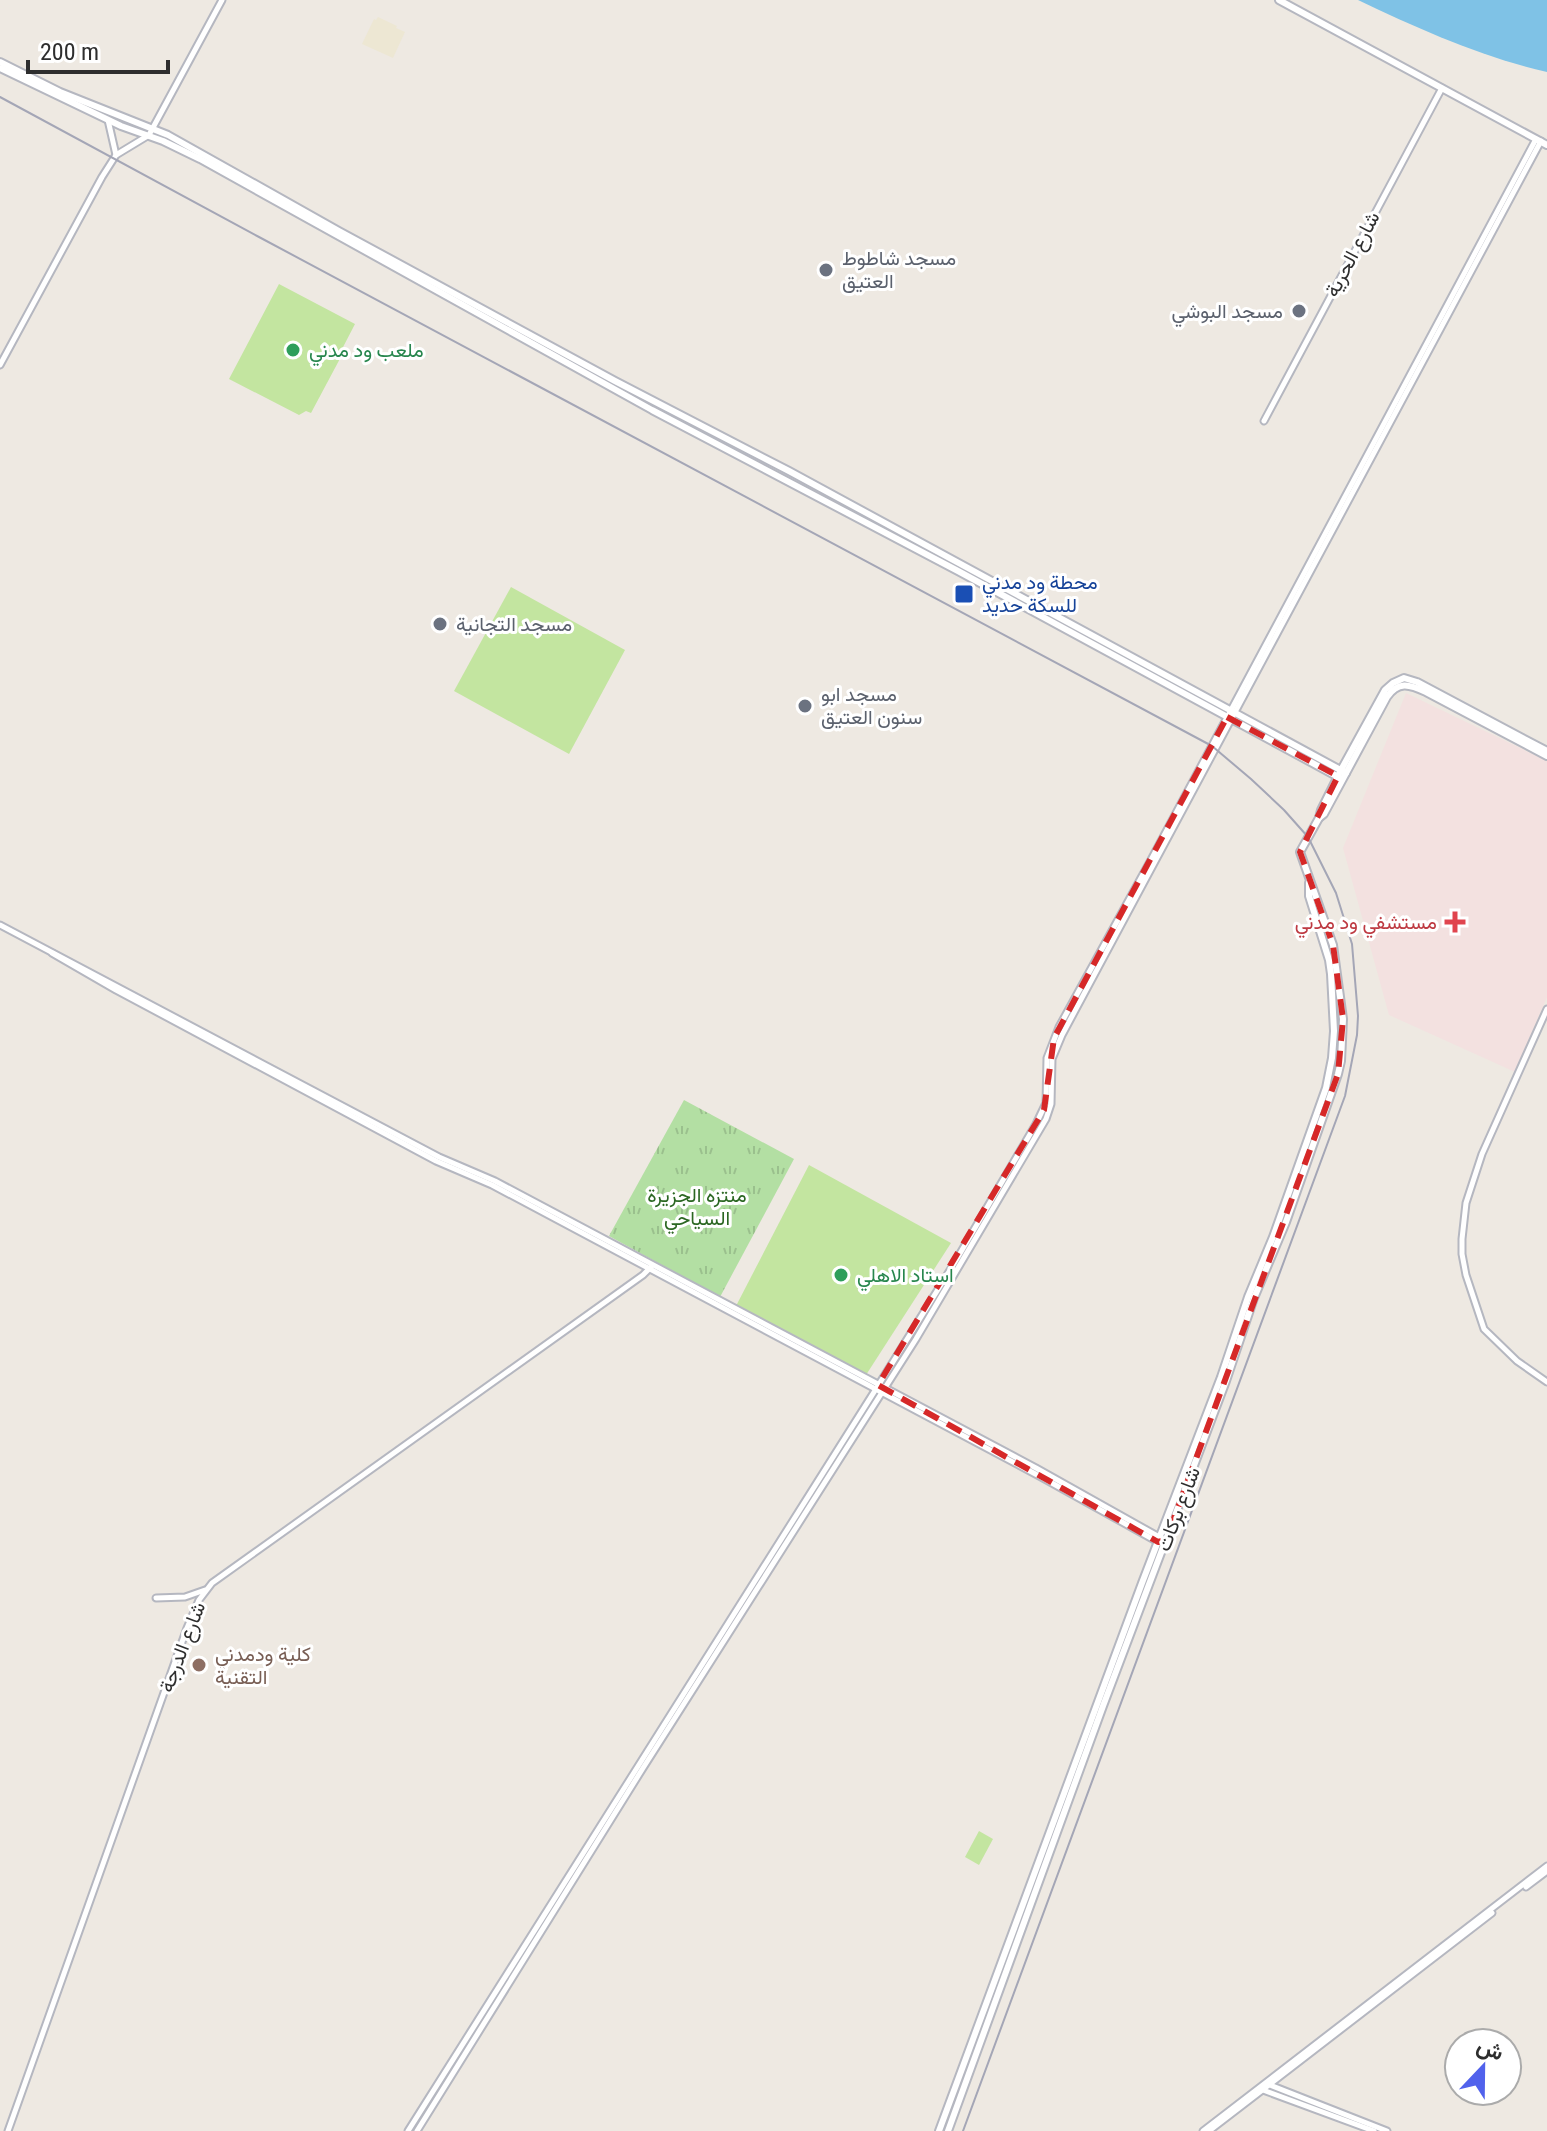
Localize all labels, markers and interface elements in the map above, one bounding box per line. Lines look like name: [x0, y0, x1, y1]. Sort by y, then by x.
scale bar: [28, 24, 168, 74]
text: 200 m: [40, 38, 99, 66]
street label: شارع الحرية: [1320, 207, 1386, 302]
place label: مسجد شاطوط العتيق: [842, 246, 956, 293]
marker: مسجد شاطوط العتيق: [817, 261, 835, 279]
place label: مسجد البوشي: [1172, 299, 1283, 328]
marker: مسجد البوشي: [1290, 302, 1308, 320]
place label: ملعب ود مدني: [309, 338, 424, 367]
marker: ملعب ود مدني: [284, 341, 302, 359]
place label: محطة ود مدني للسكة حديد: [982, 570, 1098, 617]
marker: محطة ود مدني للسكة حديد: [953, 583, 975, 605]
place label: مسجد التجانية: [456, 612, 572, 636]
marker: مسجد التجانية: [431, 615, 449, 633]
place label: مسجد ابو سنون العتيق: [821, 682, 922, 730]
marker: مسجد ابو سنون العتيق: [796, 697, 814, 715]
place label: مستشفي ود مدني: [1295, 910, 1437, 939]
marker: مستشفي ود مدني: [1444, 911, 1466, 933]
park label: منتزه الجزيرة السياحي: [647, 1183, 747, 1235]
place label: استاد الاهلي: [857, 1263, 954, 1292]
marker: استاد الاهلي: [832, 1266, 850, 1284]
street label: شارع بركات: [1151, 1464, 1207, 1555]
street label: شارع الدرجة: [154, 1598, 212, 1696]
place label: كلية ودمدني التقنية: [215, 1642, 311, 1689]
marker: كلية ودمدني التقنية: [190, 1656, 208, 1674]
north arrow: [1443, 2027, 1523, 2107]
text: ش: [1473, 2032, 1507, 2066]

